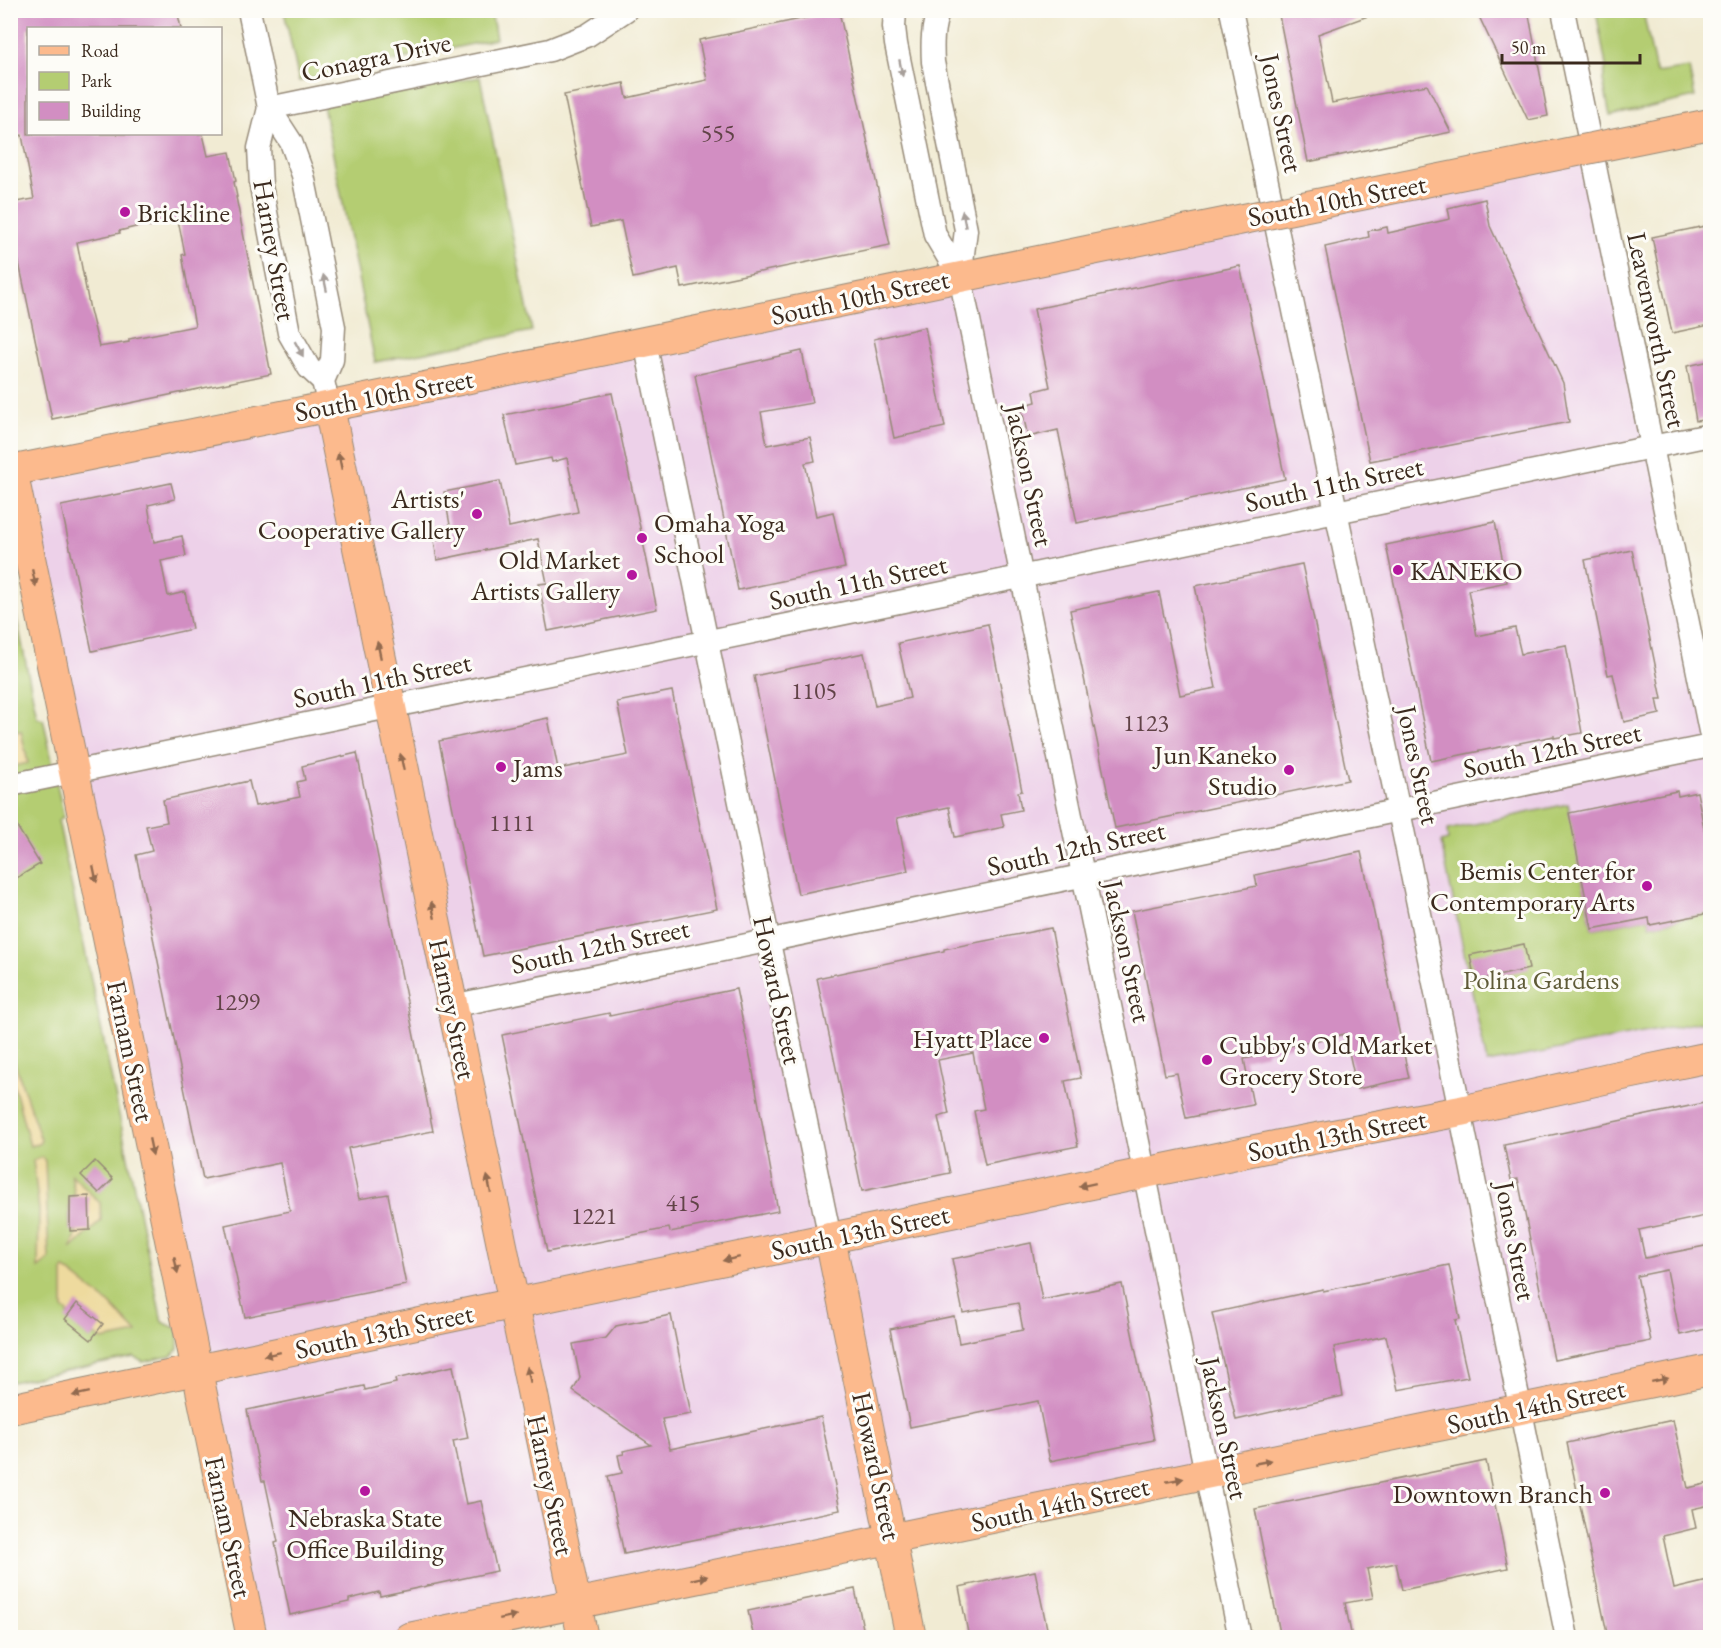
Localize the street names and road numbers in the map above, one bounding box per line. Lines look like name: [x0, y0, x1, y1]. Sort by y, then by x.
street label: Conagra Drive: [298, 24, 454, 90]
street label: Jones Street: [1252, 48, 1312, 176]
street label: South 10th Street: [1245, 165, 1430, 234]
street label: Harney Street: [245, 177, 305, 324]
street label: Leavenworth Street: [1619, 229, 1695, 432]
street label: South 10th Street: [768, 261, 953, 333]
street label: South 10th Street: [292, 360, 477, 429]
street label: Jackson Street: [997, 399, 1062, 550]
street label: South 11th Street: [1242, 448, 1427, 520]
street label: South 11th Street: [766, 546, 951, 618]
street label: South 11th Street: [290, 644, 475, 716]
street label: Jones Street: [1389, 700, 1449, 828]
street label: South 12th Street: [1460, 714, 1645, 786]
street label: South 12th Street: [984, 812, 1169, 884]
street label: Jackson Street: [1095, 875, 1160, 1026]
street label: South 12th Street: [508, 910, 693, 982]
street label: Howard Street: [745, 912, 811, 1068]
street label: Harney Street: [421, 935, 485, 1083]
street label: Farnam Street: [99, 977, 163, 1125]
street label: South 13th Street: [1245, 1100, 1430, 1169]
street label: Jones Street: [1487, 1176, 1545, 1304]
street label: South 13th Street: [768, 1196, 953, 1268]
street label: South 13th Street: [292, 1295, 477, 1367]
street label: Jackson Street: [1192, 1352, 1257, 1503]
street label: South 14th Street: [1444, 1370, 1629, 1442]
street label: Howard Street: [844, 1388, 910, 1544]
street label: Harney Street: [519, 1411, 583, 1559]
street label: Farnam Street: [197, 1453, 261, 1601]
street label: South 14th Street: [968, 1468, 1153, 1540]

